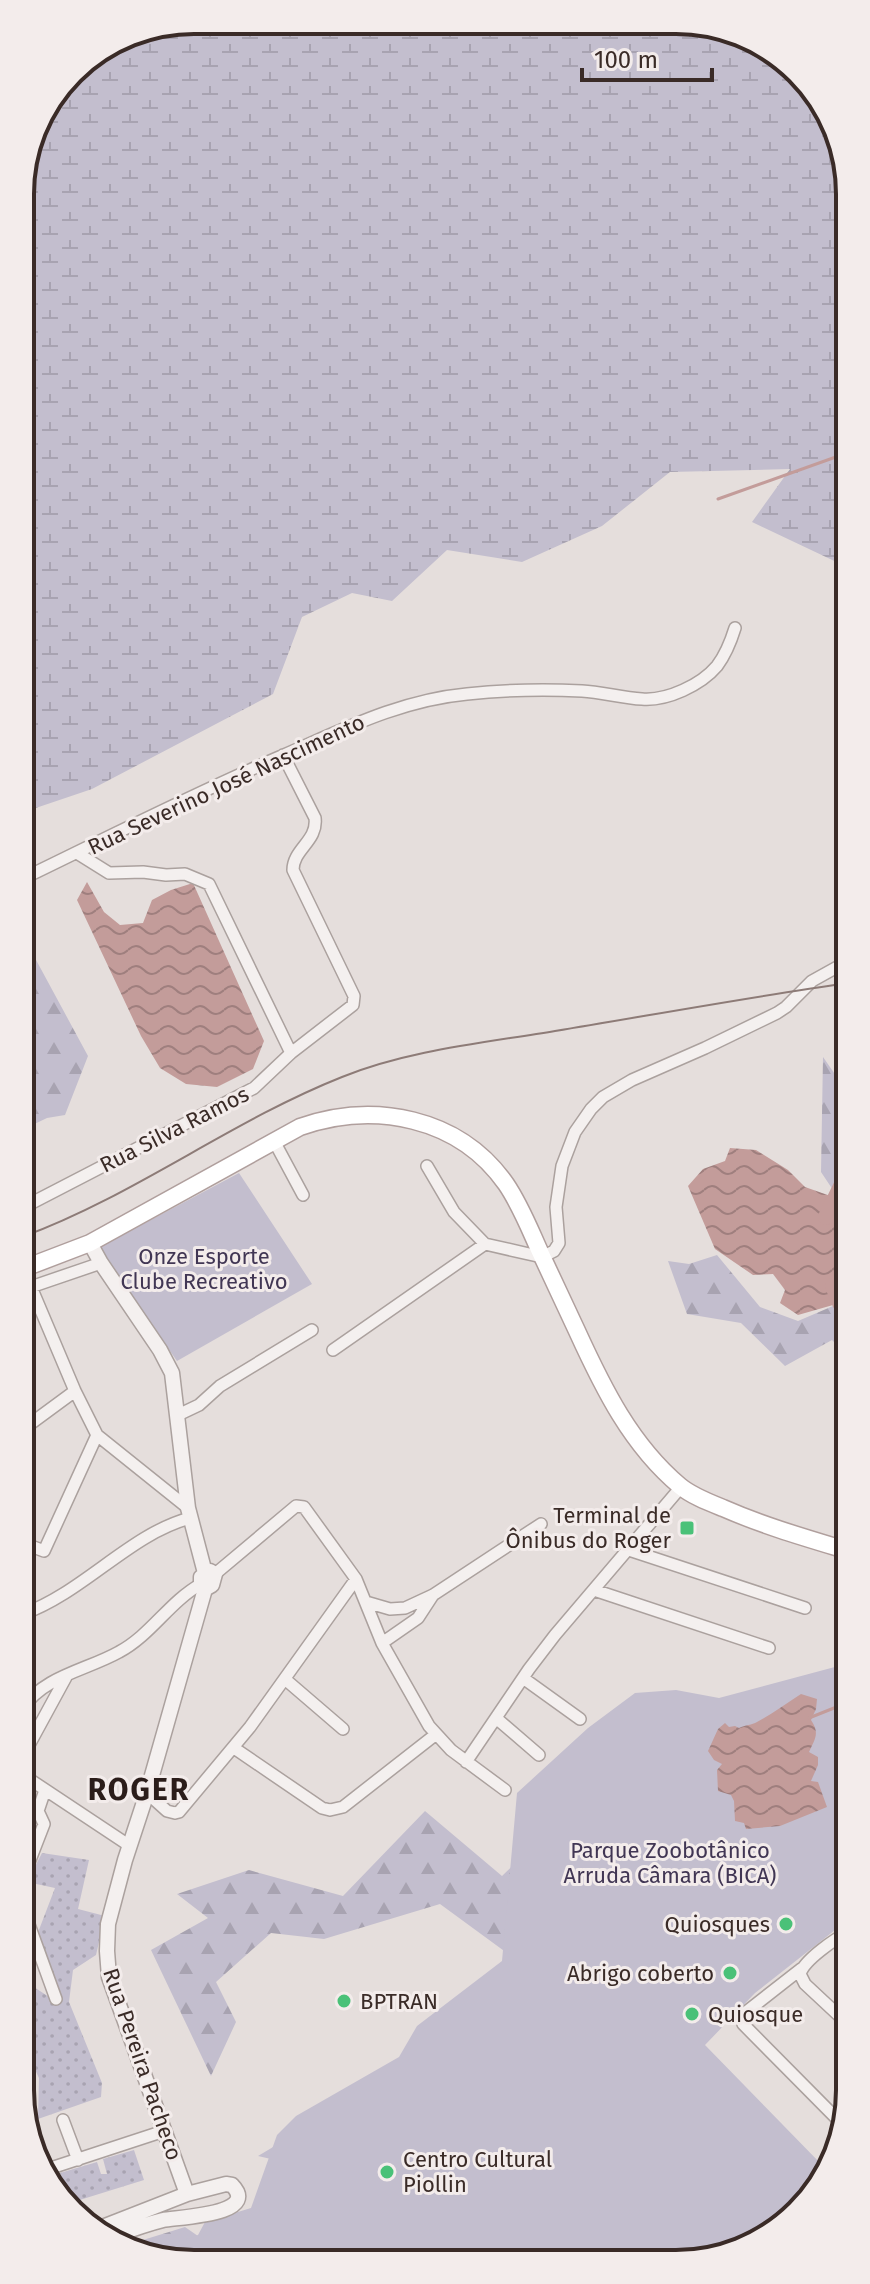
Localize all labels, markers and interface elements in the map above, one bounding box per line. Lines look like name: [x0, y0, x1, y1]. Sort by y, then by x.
scale bar: [582, 32, 712, 82]
text: 100 m: [594, 46, 658, 74]
street label: Rua Severino José Nascimento: [83, 708, 369, 861]
street label: Rua Silva Ramos: [95, 1080, 253, 1179]
park label: Onze Esporte Clube Recreativo: [120, 1243, 288, 1295]
place label: Terminal de Ônibus do Roger: [505, 1502, 672, 1554]
marker: Terminal de Ônibus do Roger: [678, 1519, 696, 1537]
district label: ROGER: [88, 1772, 190, 1808]
park label: Parque Zoobotânico Arruda Câmara (BICA): [564, 1837, 776, 1889]
place label: Quiosques: [664, 1911, 770, 1938]
marker: Quiosques: [777, 1915, 795, 1933]
place label: Abrigo coberto: [567, 1960, 714, 1987]
marker: Abrigo coberto: [721, 1964, 739, 1982]
street label: Rua Pereira Pacheco: [97, 1965, 188, 2164]
place label: BPTRAN: [360, 1988, 438, 2015]
marker: BPTRAN: [335, 1992, 353, 2010]
place label: Quiosque: [708, 2001, 803, 2028]
marker: Quiosque: [683, 2005, 701, 2023]
place label: Centro Cultural Piollin: [403, 2146, 552, 2198]
marker: Centro Cultural Piollin: [378, 2163, 396, 2181]

